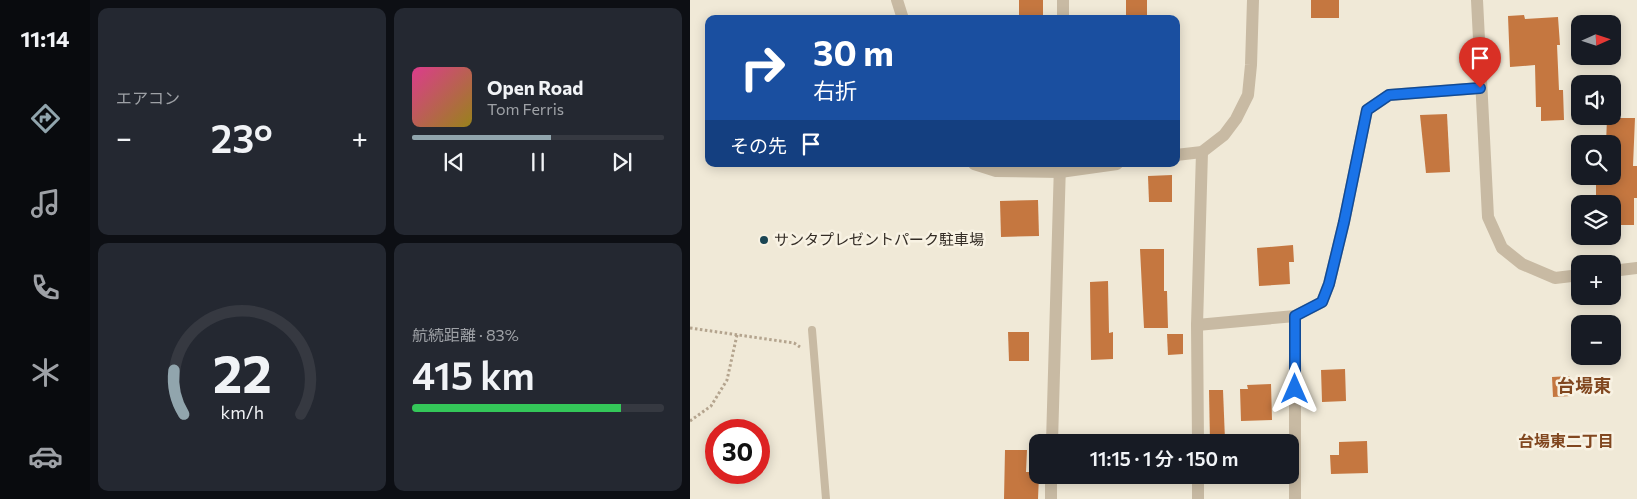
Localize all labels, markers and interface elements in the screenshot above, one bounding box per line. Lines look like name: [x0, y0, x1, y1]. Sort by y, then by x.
north arrow: [1571, 15, 1621, 65]
map controls: [1571, 15, 1621, 365]
text: 11:14: [20, 25, 70, 52]
text: 30 m: [813, 30, 894, 73]
icon: right: [730, 35, 795, 100]
pin: [1459, 37, 1501, 88]
icon: arrive: [1466, 44, 1494, 72]
button: sound: [1571, 75, 1621, 125]
text: Open Road: [487, 76, 583, 99]
text: 右折: [813, 77, 857, 104]
text: エアコン: [116, 88, 180, 107]
text: Tom Ferris: [487, 99, 564, 118]
icon: directions: [28, 101, 63, 136]
text: 23°: [211, 114, 273, 161]
text: −: [116, 120, 132, 154]
text: +: [352, 120, 368, 154]
icon: arrive: [797, 130, 825, 158]
text: その先: [730, 134, 787, 157]
button: search: [1571, 135, 1621, 185]
icon: previous: [440, 148, 468, 176]
icon: pause: [524, 148, 552, 176]
icon: next: [608, 148, 636, 176]
icon: music: [28, 186, 63, 221]
button: layers: [1571, 195, 1621, 245]
place label: サンタプレゼントパーク駐車場: [774, 230, 984, 248]
marker: サンタプレゼントパーク駐車場: [758, 234, 770, 246]
button: +: [1571, 255, 1621, 305]
icon: phone: [28, 270, 63, 305]
button: −: [1571, 315, 1621, 365]
text: 航続距離 · 83%: [412, 325, 519, 344]
text: 22: [212, 340, 272, 404]
text: 415 km: [412, 351, 535, 398]
icon: climate: [28, 355, 63, 390]
position arrow: [1268, 362, 1320, 414]
district label: 台場東: [1557, 374, 1611, 396]
text: km/h: [220, 401, 264, 423]
speed limit sign: 30: [705, 419, 770, 484]
district label: 台場東二丁目: [1518, 431, 1614, 450]
icon: car: [28, 439, 63, 474]
text: 11:15 · 1 分 · 150 m: [1090, 447, 1238, 470]

